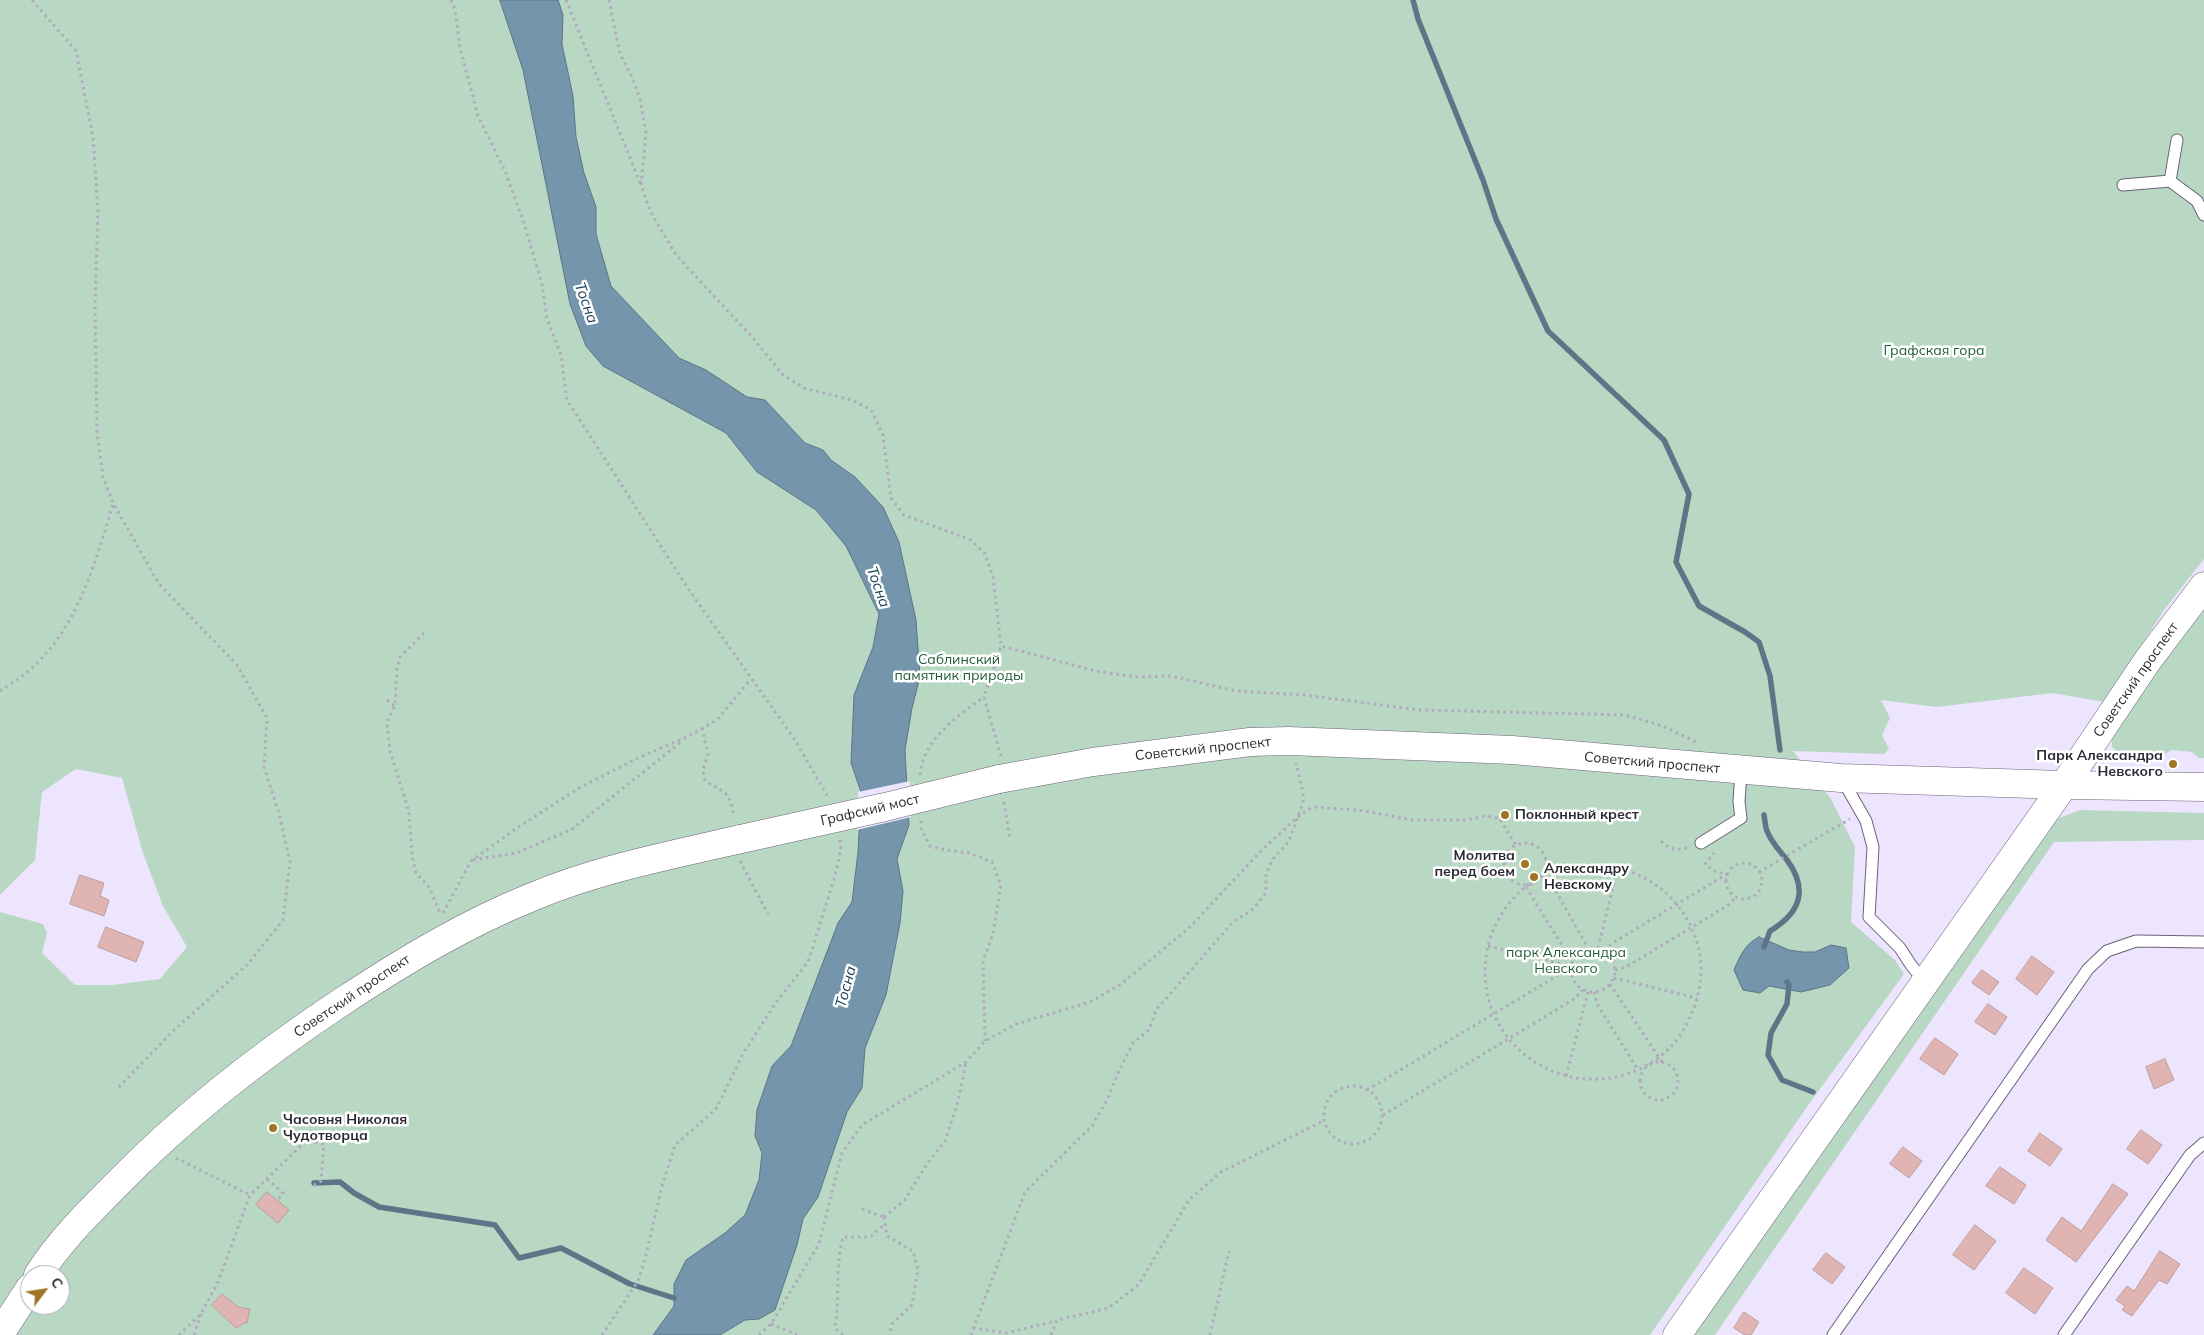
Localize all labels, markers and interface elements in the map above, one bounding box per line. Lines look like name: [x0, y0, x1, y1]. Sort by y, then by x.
water label: Тосна: [570, 280, 602, 326]
park label: Графская гора: [1883, 343, 1985, 359]
water label: Тосна: [862, 564, 894, 610]
street label: Советский проспект: [2090, 619, 2182, 741]
park label: Саблинский памятник природы: [894, 652, 1024, 684]
street label: Советский проспект: [1134, 734, 1272, 764]
place label: Парк Александра Невского: [2036, 748, 2163, 780]
street label: Советский проспект: [1583, 749, 1721, 777]
marker: Парк Александра Невского: [2167, 758, 2179, 770]
street label: Графский мост: [819, 790, 921, 830]
place label: Поклонный крест: [1515, 807, 1639, 823]
marker: Поклонный крест: [1499, 809, 1511, 821]
place label: Молитва перед боем: [1434, 848, 1515, 880]
marker: Молитва перед боем: [1519, 858, 1531, 870]
place label: Александру Невскому: [1544, 861, 1629, 894]
marker: Александру Невскому: [1528, 871, 1540, 883]
park label: парк Александра Невского: [1506, 945, 1626, 978]
street label: Советский проспект: [291, 951, 413, 1041]
water label: Тосна: [832, 964, 860, 1010]
place label: Часовня Николая Чудотворца: [283, 1112, 407, 1144]
marker: Часовня Николая Чудотворца: [267, 1122, 279, 1134]
north arrow: [20, 1265, 70, 1315]
text: С: [47, 1274, 67, 1292]

